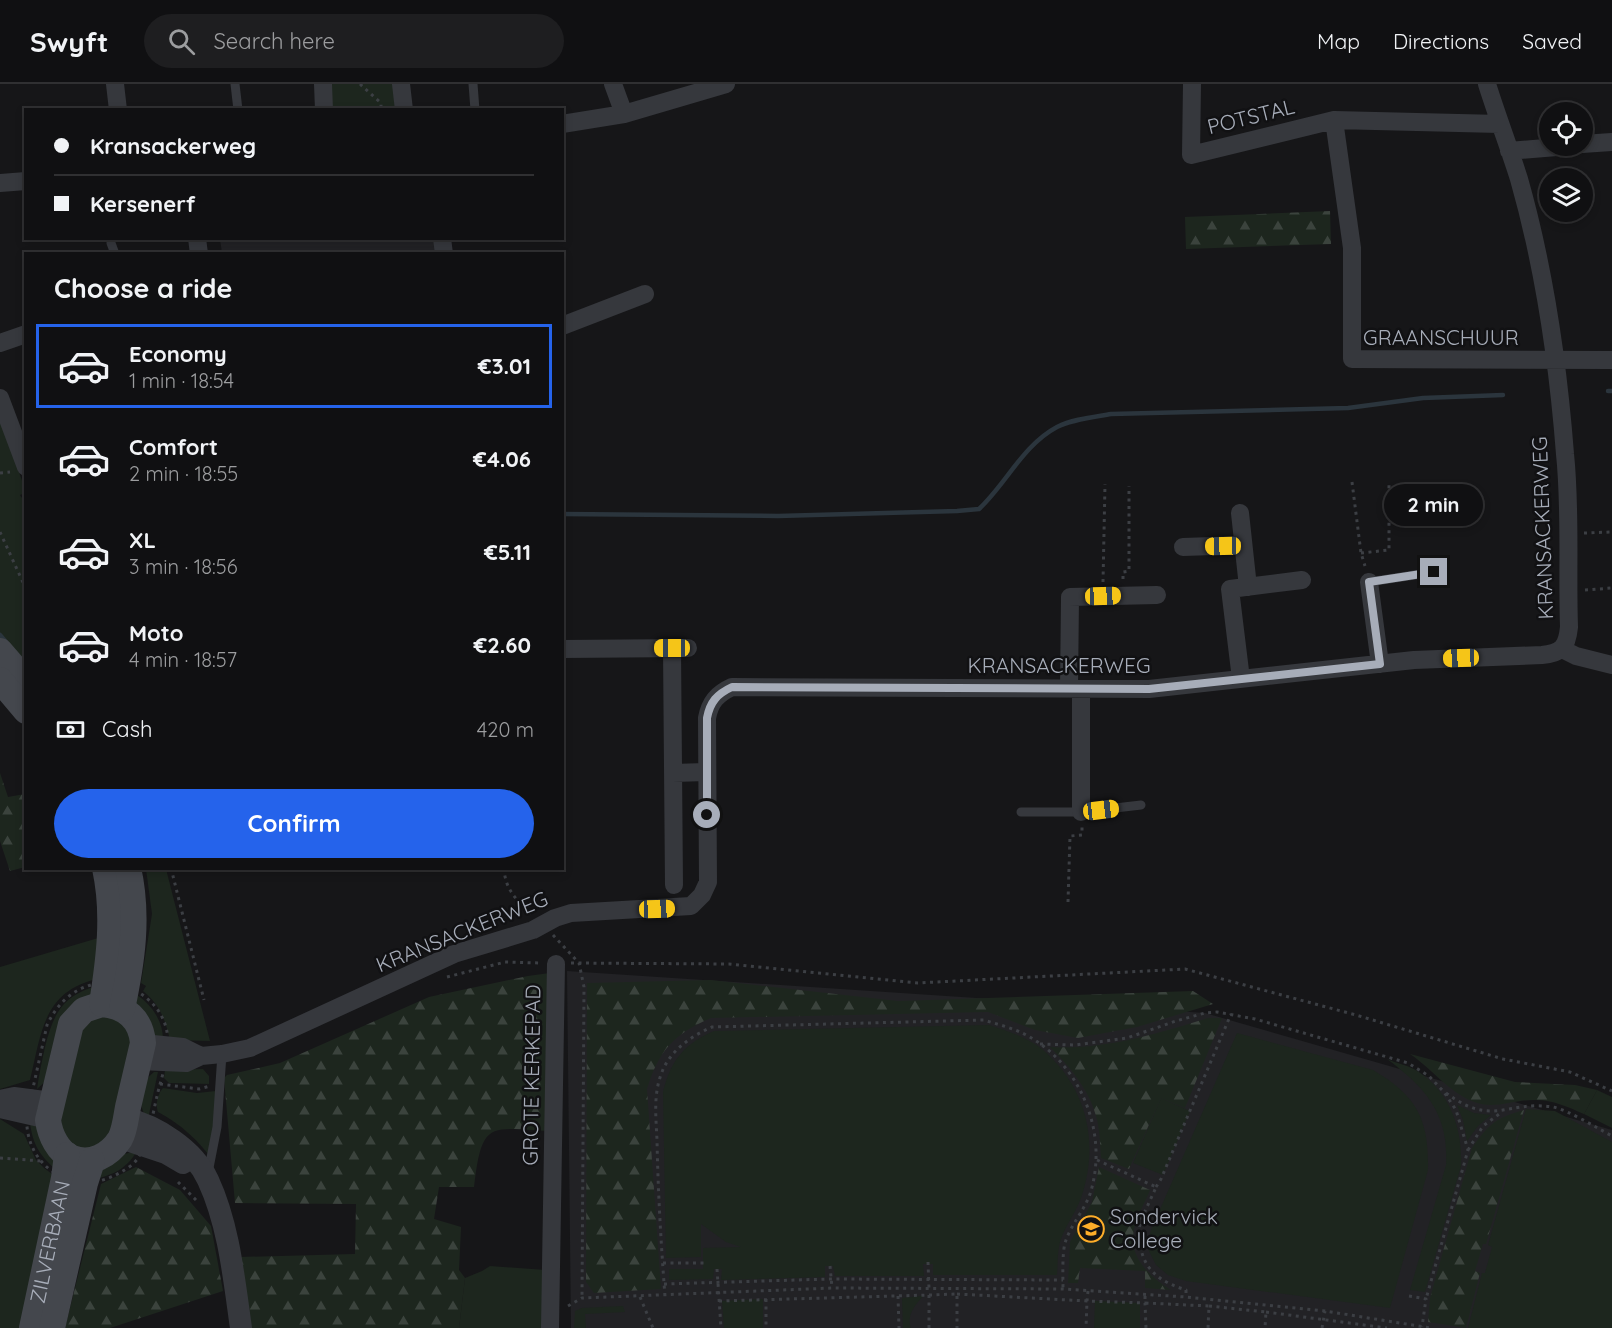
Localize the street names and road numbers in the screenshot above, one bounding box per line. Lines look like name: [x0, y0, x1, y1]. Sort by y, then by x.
street label: POTSTAL: [1204, 93, 1297, 139]
street label: GRAANSCHUUR: [1363, 324, 1519, 350]
street label: KRANSACKERWEG: [1526, 436, 1558, 620]
street label: KRANSACKERWEG: [967, 652, 1151, 678]
street label: KRANSACKERWEG: [372, 885, 551, 977]
street label: GROTE KERKEPAD: [516, 984, 546, 1166]
street label: ZILVERBAAN: [24, 1178, 75, 1306]

